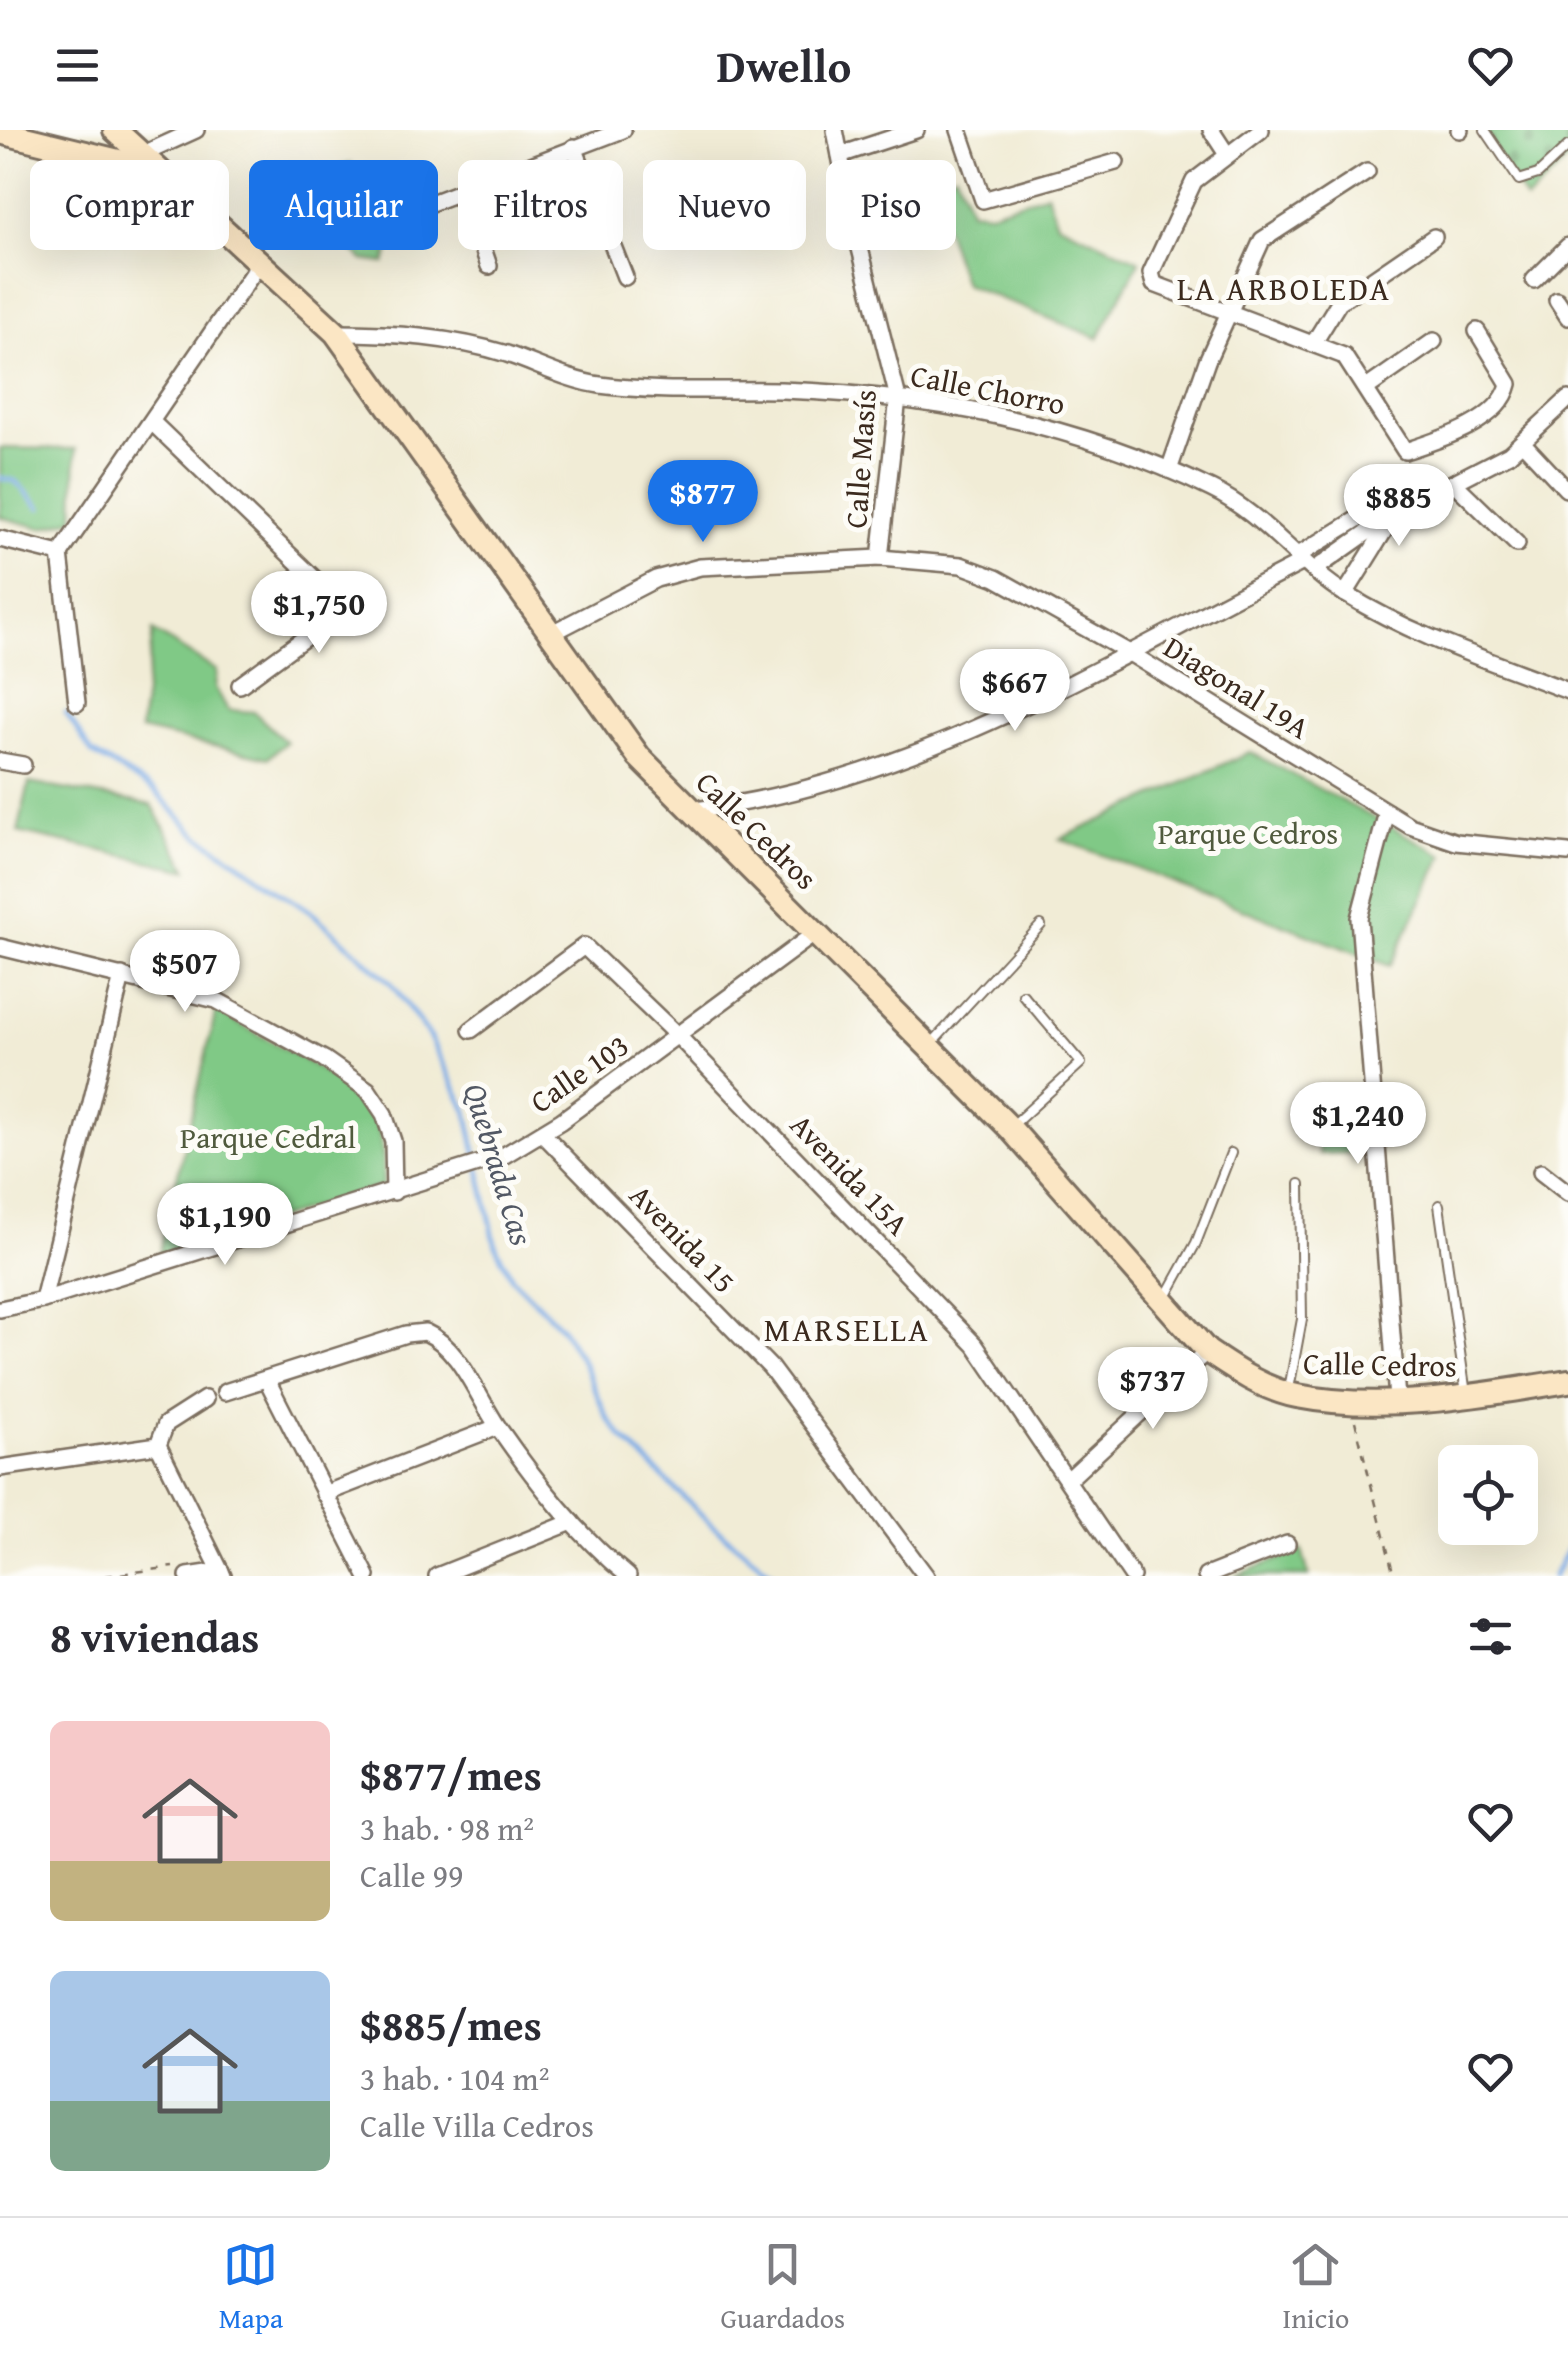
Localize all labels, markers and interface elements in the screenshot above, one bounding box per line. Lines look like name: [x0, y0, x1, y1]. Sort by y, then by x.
text: Dwello: [717, 33, 851, 98]
icon: menu: [50, 38, 105, 93]
icon: heart: [1463, 38, 1518, 93]
chip: Comprar: [30, 160, 229, 250]
chip: Alquilar: [249, 160, 438, 250]
chip: Filtros: [458, 160, 623, 250]
chip: Nuevo: [643, 160, 806, 250]
chip: Piso: [826, 160, 956, 250]
district label: LA ARBOLEDA: [1177, 265, 1391, 312]
street label: Calle Chorro: [907, 353, 1069, 425]
street label: Calle Masís: [833, 388, 887, 530]
pin: $877: [644, 460, 762, 545]
pin: $885: [1340, 464, 1458, 549]
text: $877: [670, 469, 736, 516]
text: $885: [1366, 473, 1432, 520]
pin: $1,750: [238, 571, 400, 656]
text: $1,750: [273, 580, 365, 627]
street label: Diagonal 19A: [1156, 625, 1318, 749]
pin: $667: [956, 649, 1074, 734]
text: $667: [982, 658, 1048, 705]
street label: Calle Cedros: [686, 761, 828, 899]
park label: Parque Cedros: [1158, 811, 1338, 855]
pin: $507: [126, 930, 244, 1015]
text: $507: [152, 939, 218, 986]
street label: Calle 103: [521, 1023, 637, 1123]
water label: Quebrada Cas: [452, 1077, 546, 1251]
pin: $1,240: [1277, 1082, 1439, 1167]
text: $1,240: [1312, 1091, 1404, 1138]
street label: Avenida 15A: [781, 1103, 919, 1245]
park label: Parque Cedral: [180, 1115, 356, 1159]
street label: Avenida 15: [620, 1174, 746, 1302]
pin: $1,190: [144, 1183, 306, 1268]
text: $1,190: [179, 1192, 271, 1239]
district label: MARSELLA: [764, 1306, 930, 1353]
street label: Calle Cedros: [1303, 1341, 1457, 1387]
pin: $737: [1094, 1347, 1212, 1432]
text: $737: [1120, 1356, 1186, 1403]
map controls: [1438, 1445, 1538, 1545]
button: locate: [1438, 1445, 1538, 1545]
text: 8 viviendas: [50, 1606, 259, 1667]
icon: filters: [1463, 1609, 1518, 1664]
text: $877/mes: [360, 1744, 542, 1805]
icon: home: [130, 1761, 250, 1881]
icon: heart: [1463, 1794, 1518, 1849]
text: 3 hab. · 98 m²: [360, 1805, 534, 1852]
text: Calle 99: [360, 1852, 463, 1899]
text: $885/mes: [360, 1994, 542, 2055]
icon: home: [130, 2011, 250, 2131]
icon: heart: [1463, 2044, 1518, 2099]
text: 3 hab. · 104 m²: [360, 2055, 549, 2102]
text: Calle Villa Cedros: [360, 2102, 594, 2149]
tab: Mapa: [219, 2237, 283, 2338]
tab: Guardados: [721, 2237, 845, 2338]
tab: Inicio: [1283, 2237, 1349, 2338]

